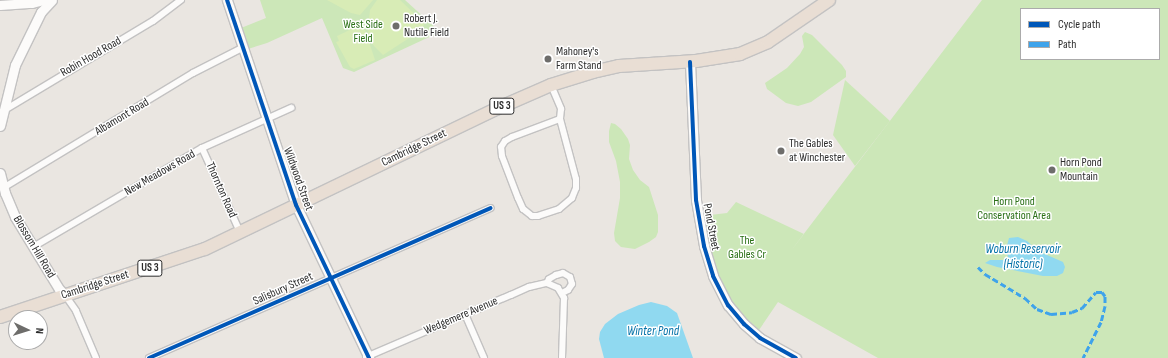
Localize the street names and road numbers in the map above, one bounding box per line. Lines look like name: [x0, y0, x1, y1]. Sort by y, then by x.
street label: Robin Hood Road: [58, 34, 124, 80]
street label: Albamont Road: [92, 95, 152, 139]
road number: US 3: [489, 97, 515, 115]
street label: Cambridge Street: [379, 126, 449, 170]
street label: Wildwood Street: [280, 145, 316, 213]
street label: New Meadows Road: [122, 147, 198, 199]
street label: Thornton Road: [202, 160, 240, 220]
street label: Pond Street: [699, 202, 723, 252]
street label: Blossom Hill Road: [10, 213, 58, 281]
road number: US 3: [137, 259, 163, 277]
street label: Cambridge Street: [59, 267, 131, 303]
street label: Salisbury Street: [251, 269, 315, 309]
street label: Wedgemere Avenue: [422, 294, 500, 338]

